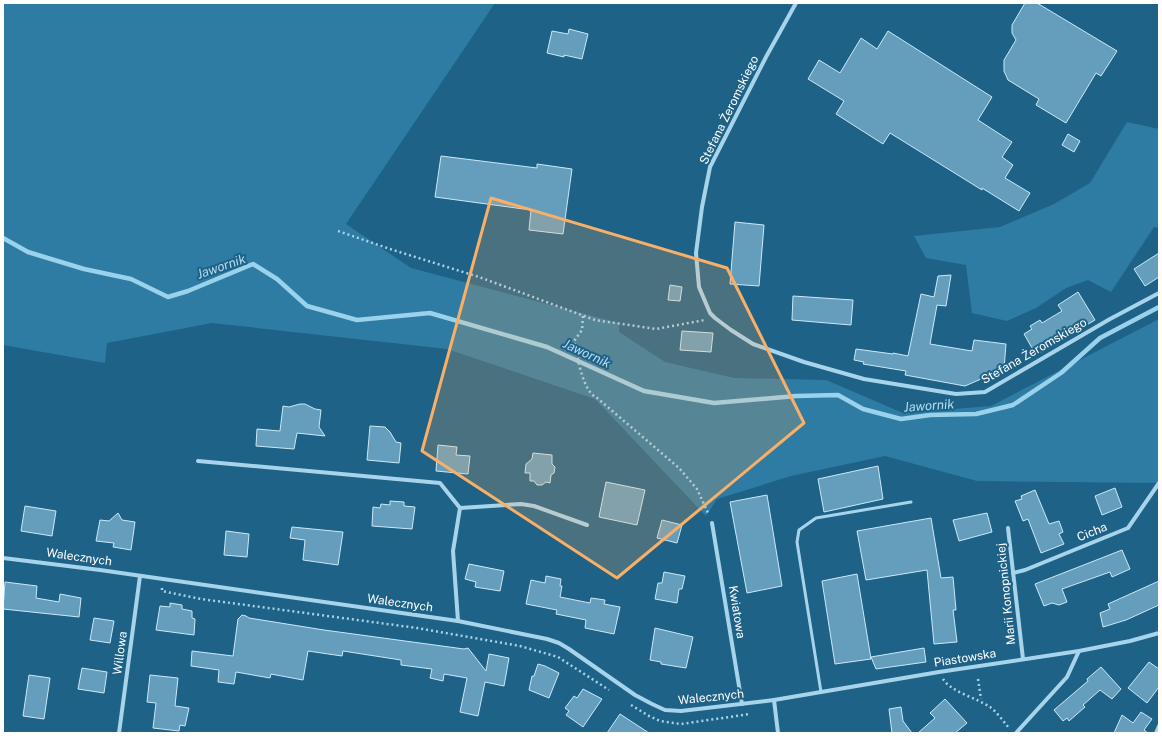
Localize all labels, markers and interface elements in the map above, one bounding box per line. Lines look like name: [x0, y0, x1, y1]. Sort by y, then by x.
street label: Stefana Żeromskiego: [697, 53, 762, 167]
water label: Jawornik: [195, 251, 248, 282]
street label: Stefana Żeromskiego: [979, 315, 1089, 387]
water label: Jawornik: [561, 336, 613, 371]
water label: Jawornik: [903, 396, 955, 415]
street label: Cicha: [1075, 520, 1109, 544]
street label: Marii Konopnickiej: [994, 542, 1018, 646]
street label: Walecznych: [45, 545, 113, 569]
street label: Kwiatowa: [726, 584, 748, 640]
street label: Walecznych: [366, 591, 434, 615]
street label: Willowa: [110, 630, 130, 676]
street label: Piastowska: [933, 646, 997, 670]
street label: Walecznych: [677, 687, 745, 707]

